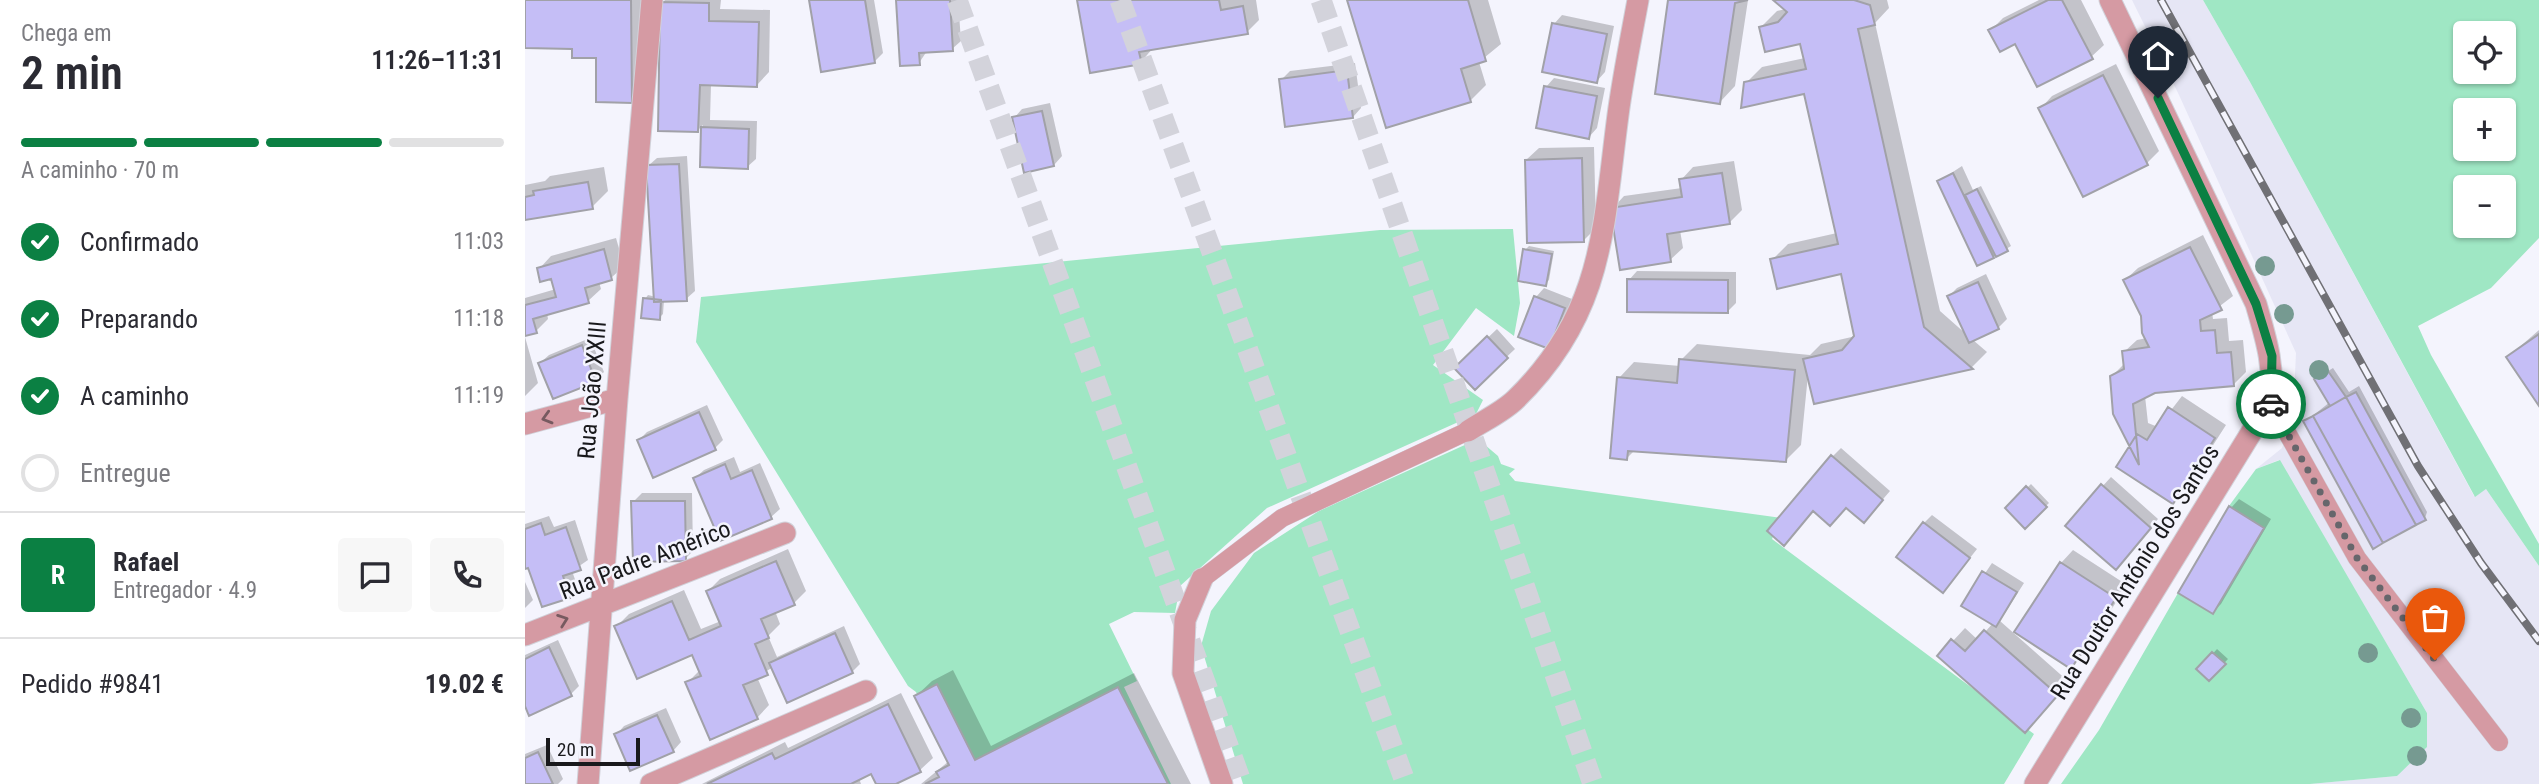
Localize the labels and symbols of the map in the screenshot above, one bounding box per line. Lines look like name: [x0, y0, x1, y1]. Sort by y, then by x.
pin: [2128, 26, 2188, 98]
street label: Rua João XXIII: [572, 320, 612, 460]
courier: [2236, 369, 2306, 439]
one-way arrow: [541, 410, 553, 424]
street label: Rua Doutor António dos Santos: [2045, 439, 2225, 705]
street label: Rua Padre Américo: [556, 515, 734, 605]
pin: [2405, 588, 2465, 660]
one-way arrow: [557, 615, 569, 629]
scale bar: [546, 735, 641, 767]

